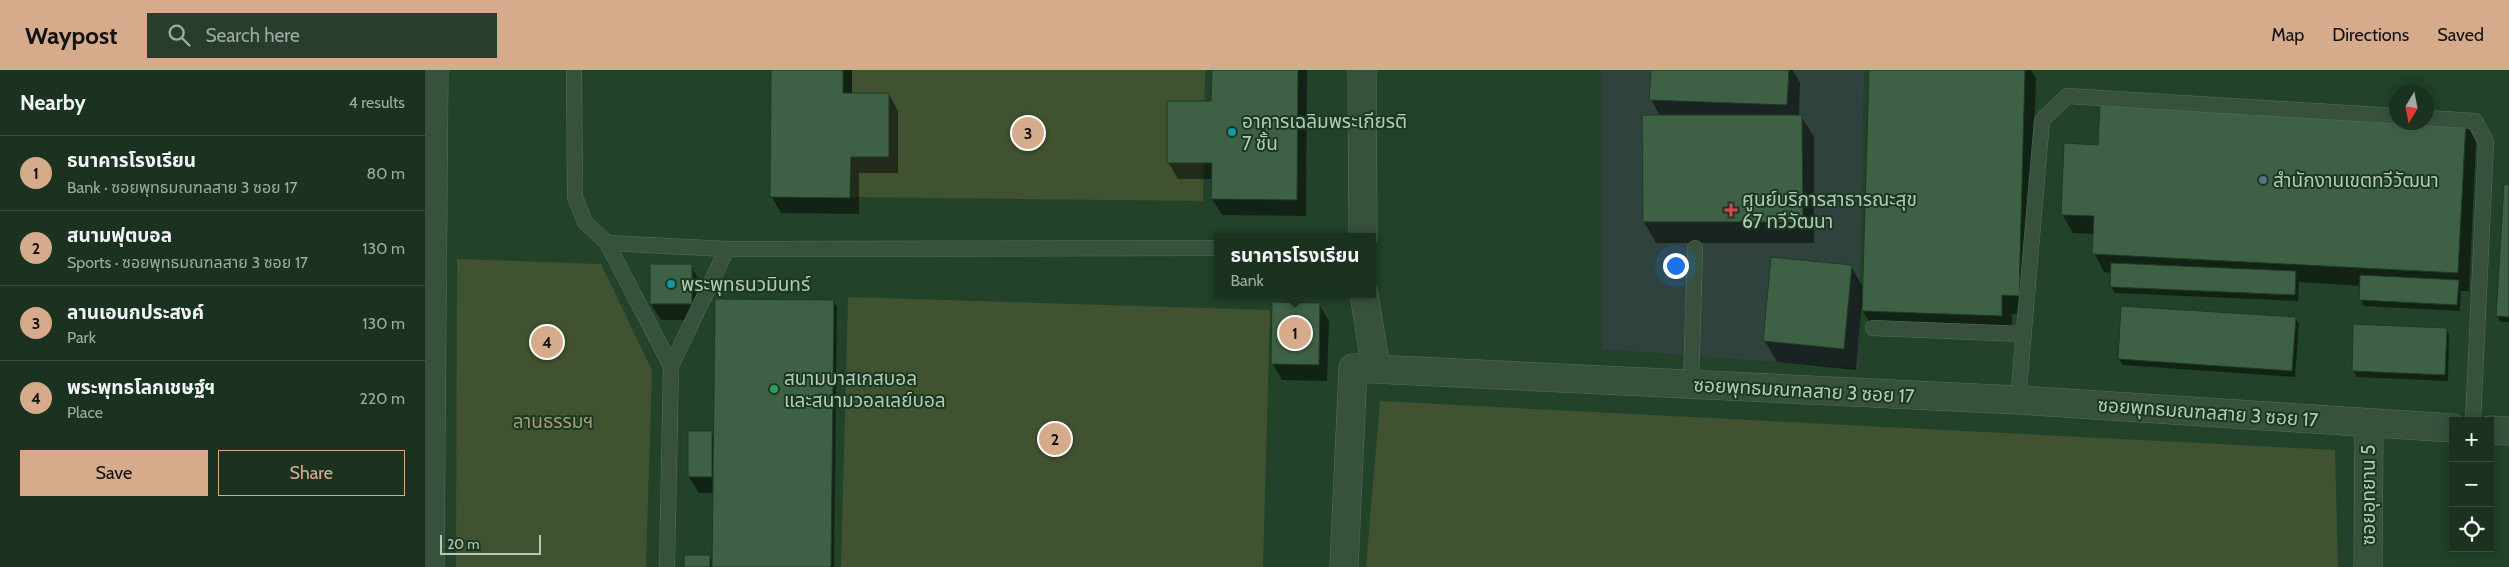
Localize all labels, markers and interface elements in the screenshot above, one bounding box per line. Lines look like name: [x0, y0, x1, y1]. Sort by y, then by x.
search box: [147, 13, 497, 58]
text: Waypost: [25, 21, 117, 50]
icon: search: [165, 21, 193, 49]
text: Search here: [205, 24, 300, 47]
text: Map: [2271, 24, 2304, 46]
text: Directions: [2332, 24, 2409, 46]
text: Saved: [2437, 24, 2484, 46]
north arrow: [2389, 85, 2434, 130]
text: Nearby: [20, 90, 86, 115]
text: 4 results: [348, 93, 405, 112]
place label: อาคารเฉลิมพระเกียรติ 7 ชั้น: [1242, 110, 1407, 155]
pin: 3: [1012, 114, 1044, 152]
marker: อาคารเฉลิมพระเกียรติ 7 ชั้น: [1226, 126, 1238, 138]
text: ธนาคารโรงเรียน: [67, 149, 196, 172]
text: 1: [33, 164, 39, 183]
text: 80 m: [367, 164, 405, 183]
place label: สำนักงานเขตทวีวัฒนา: [2273, 169, 2439, 192]
marker: สำนักงานเขตทวีวัฒนา: [2257, 174, 2269, 186]
text: Bank · ซอยพุทธมณฑลสาย 3 ซอย 17: [67, 178, 297, 197]
place label: ศูนย์บริการสาธารณะสุข 67 ทวีวัฒนา: [1742, 188, 1917, 233]
marker: ศูนย์บริการสาธารณะสุข 67 ทวีวัฒนา: [1724, 203, 1738, 217]
text: สนามฟุตบอล: [67, 224, 172, 247]
popup: [1214, 233, 1376, 298]
text: 2: [32, 239, 40, 258]
text: 130 m: [362, 239, 405, 258]
text: ธนาคารโรงเรียน: [1230, 244, 1360, 267]
text: Sports · ซอยพุทธมณฑลสาย 3 ซอย 17: [67, 253, 308, 272]
your location: [1663, 253, 1689, 279]
text: Bank: [1230, 271, 1264, 290]
place label: พระพุทธนวมินทร์: [681, 273, 811, 296]
marker: พระพุทธนวมินทร์: [665, 278, 677, 290]
text: ลานเอนกประสงค์: [67, 301, 204, 324]
text: 3: [32, 314, 40, 333]
text: 130 m: [362, 314, 405, 333]
pin: 1: [1279, 314, 1311, 352]
pin: 4: [531, 323, 563, 361]
text: Park: [67, 328, 96, 347]
place label: สนามบาสเกสบอล และสนามวอลเลย์บอล: [784, 367, 946, 412]
street label: ซอยพุทธมณฑลสาย 3 ซอย 17: [1693, 373, 1915, 408]
text: พระพุทธโลกเชษฐ์ฯ: [67, 376, 215, 399]
marker: สนามบาสเกสบอล และสนามวอลเลย์บอล: [768, 383, 780, 395]
text: 4: [31, 389, 41, 408]
text: 220 m: [359, 389, 405, 408]
street label: ซอยพุทธมณฑลสาย 3 ซอย 17: [2097, 393, 2319, 432]
text: Place: [67, 403, 103, 422]
park label: ลานธรรมฯ: [513, 410, 593, 433]
map controls: [2449, 417, 2494, 552]
button: +: [2449, 417, 2494, 462]
pin: 2: [1039, 420, 1071, 458]
street label: ซอยอุทยาน 5: [2357, 445, 2380, 545]
button: Save: [20, 450, 208, 496]
button: Share: [218, 450, 405, 496]
button: −: [2449, 462, 2494, 507]
button: locate: [2449, 507, 2494, 552]
scale bar: [440, 532, 541, 555]
text: 20 m: [447, 535, 480, 553]

